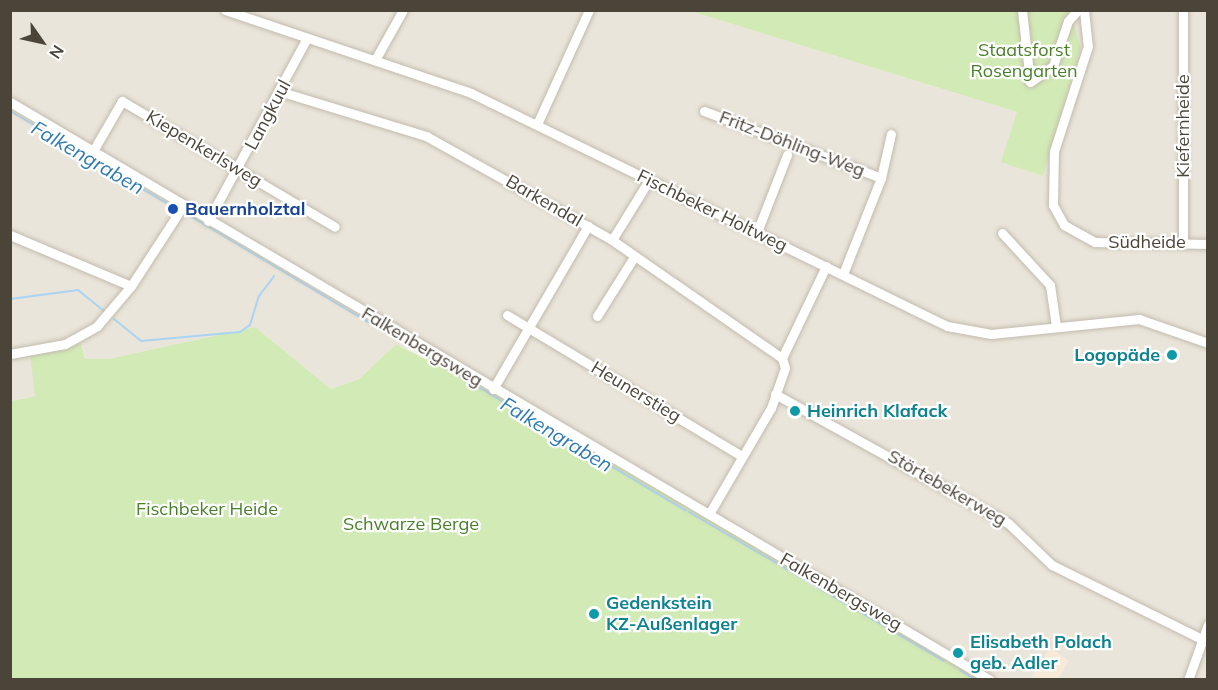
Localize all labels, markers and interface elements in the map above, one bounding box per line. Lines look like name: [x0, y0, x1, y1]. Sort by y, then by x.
north arrow: [12, 12, 72, 72]
park label: Staatsforst Rosengarten: [970, 40, 1078, 82]
text: N: [45, 41, 69, 63]
street label: Kiefernheide: [1172, 74, 1194, 178]
street label: Langkuul: [241, 76, 295, 154]
street label: Kiepenkerlsweg: [142, 106, 266, 192]
street label: Fritz-Döhling-Weg: [716, 106, 868, 182]
water label: Falkengraben: [27, 115, 149, 199]
street label: Fischbeker Holtweg: [633, 165, 791, 257]
street label: Barkendal: [502, 170, 586, 232]
place label: Bauernholztal: [185, 198, 305, 220]
marker: Bauernholztal: [166, 202, 180, 216]
street label: Südheide: [1108, 231, 1186, 253]
street label: Falkenbergsweg: [358, 302, 486, 392]
place label: Logopäde: [1074, 344, 1160, 366]
marker: Logopäde: [1165, 348, 1179, 362]
street label: Heunerstieg: [587, 357, 685, 427]
water label: Falkengraben: [497, 391, 617, 477]
place label: Heinrich Klafack: [807, 400, 948, 422]
marker: Heinrich Klafack: [788, 404, 802, 418]
street label: Störtebekerweg: [884, 445, 1010, 531]
park label: Fischbeker Heide: [136, 498, 278, 520]
park label: Schwarze Berge: [343, 513, 479, 535]
street label: Falkenbergsweg: [776, 548, 906, 636]
place label: Gedenkstein KZ-Außenlager: [606, 593, 737, 636]
marker: Gedenkstein KZ-Außenlager: [587, 607, 601, 621]
place label: Elisabeth Polach geb. Adler: [970, 632, 1112, 674]
marker: Elisabeth Polach geb. Adler: [951, 646, 965, 660]

